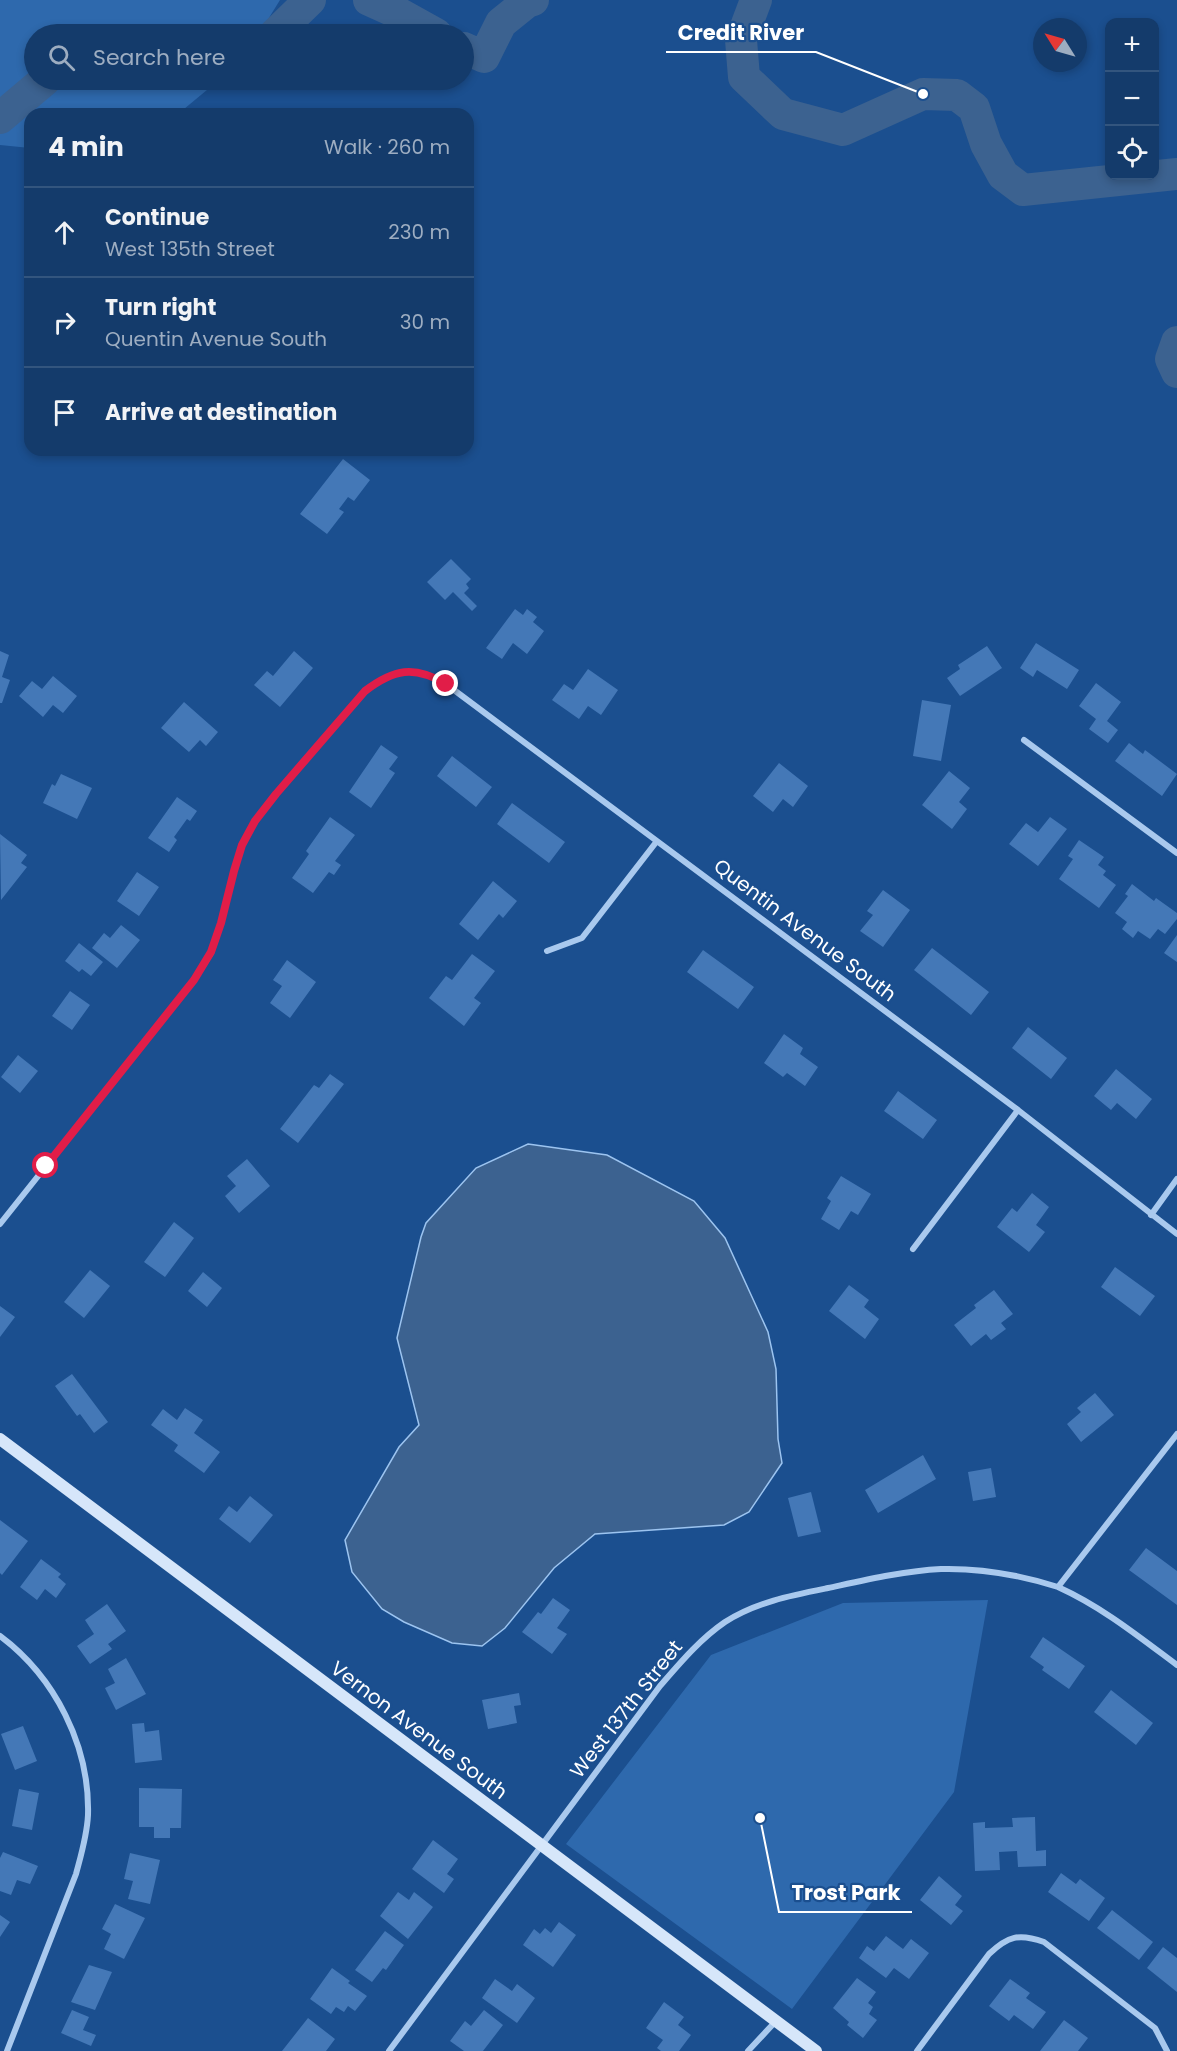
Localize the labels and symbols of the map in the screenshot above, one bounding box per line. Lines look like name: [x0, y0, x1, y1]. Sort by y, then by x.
callout: Credit River: [666, 13, 816, 52]
text: Credit River: [678, 18, 804, 47]
north arrow: [1033, 18, 1087, 72]
route end: [432, 670, 458, 696]
street label: Quentin Avenue South: [708, 852, 902, 1008]
route start: [32, 1152, 58, 1178]
street label: West 137th Street: [563, 1634, 689, 1784]
street label: Vernon Avenue South: [325, 1654, 513, 1806]
callout: Trost Park: [779, 1873, 912, 1912]
text: Trost Park: [792, 1878, 900, 1907]

